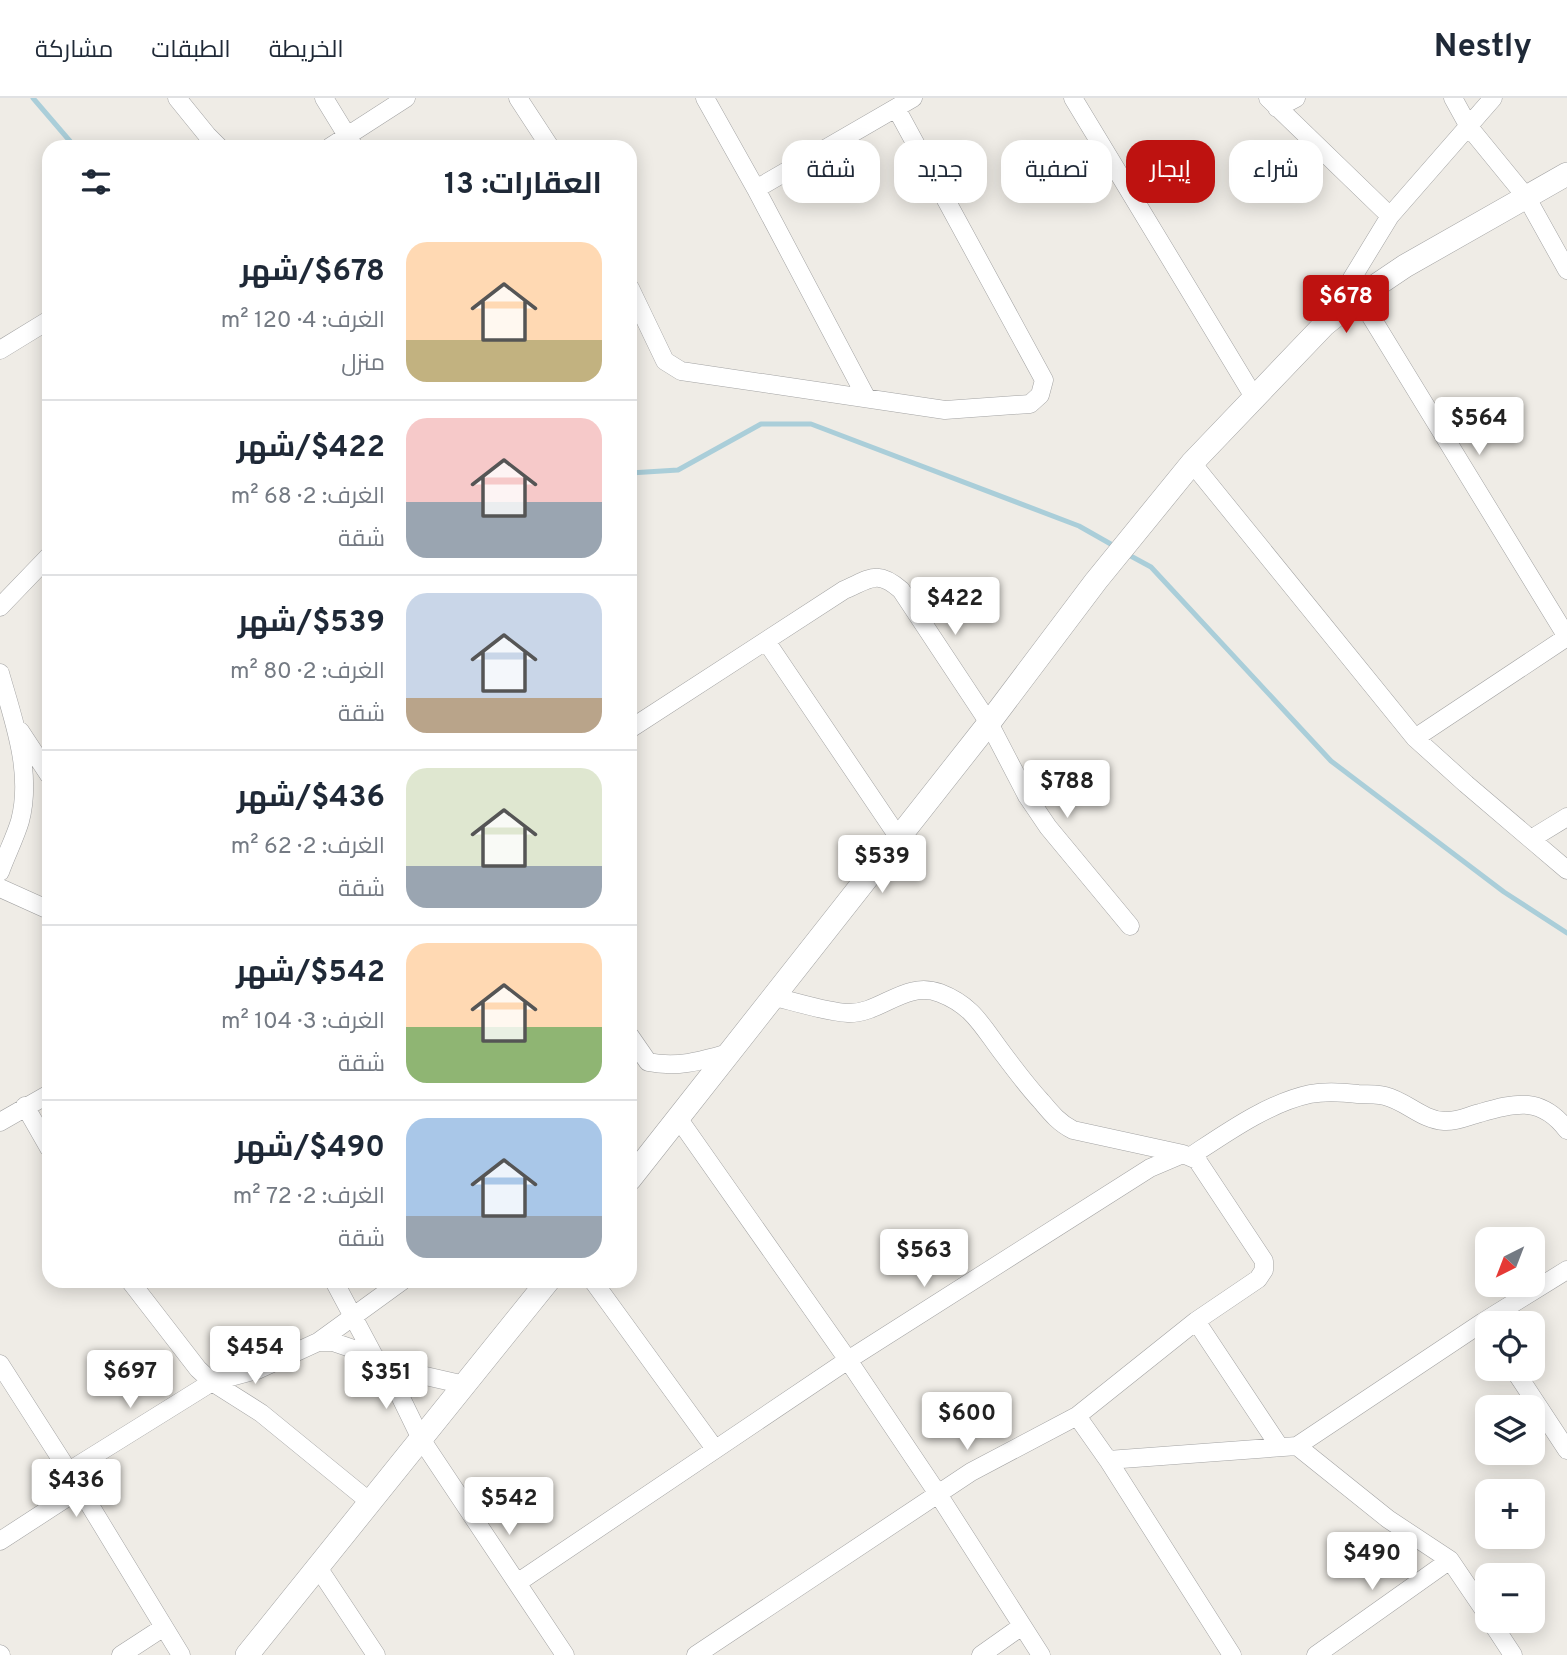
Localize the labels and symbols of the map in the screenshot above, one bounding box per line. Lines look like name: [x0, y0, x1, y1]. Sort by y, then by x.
pin: $678: [1305, 275, 1387, 335]
pin: $564: [1438, 398, 1520, 457]
pin: $422: [914, 578, 996, 637]
pin: $788: [1026, 760, 1108, 820]
pin: $539: [841, 836, 923, 895]
north arrow: [1475, 1227, 1545, 1297]
pin: $563: [883, 1230, 965, 1289]
pin: $454: [214, 1326, 296, 1386]
pin: $697: [89, 1350, 171, 1410]
pin: $351: [345, 1352, 427, 1411]
pin: $600: [926, 1392, 1008, 1452]
pin: $436: [35, 1460, 117, 1519]
pin: $542: [468, 1478, 550, 1537]
pin: $490: [1331, 1532, 1413, 1592]

